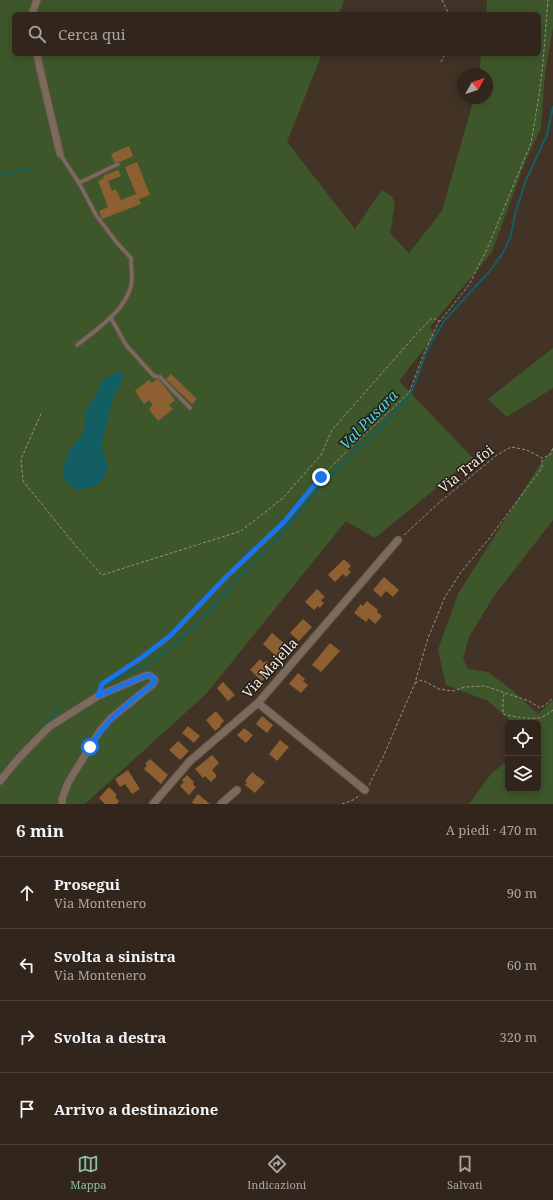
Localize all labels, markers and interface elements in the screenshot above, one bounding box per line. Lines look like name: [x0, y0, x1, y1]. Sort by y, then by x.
search box: [12, 12, 541, 56]
icon: search: [26, 23, 48, 45]
text: Cerca qui: [58, 24, 126, 44]
north arrow: [457, 68, 493, 104]
water label: Val Pusara: [335, 385, 402, 453]
street label: Via Trafoi: [434, 440, 498, 497]
route end: [312, 468, 330, 486]
street label: Via Majella: [238, 633, 302, 702]
map controls: [505, 720, 541, 792]
button: locate: [505, 720, 541, 756]
route start: [81, 738, 99, 756]
button: layers: [505, 756, 541, 792]
text: 6 min: [16, 819, 64, 842]
text: A piedi · 470 m: [446, 821, 537, 839]
text: Prosegui: [54, 874, 120, 894]
icon: ahead: [16, 882, 38, 904]
text: 90 m: [507, 884, 537, 902]
text: Via Montenero: [54, 894, 146, 912]
text: Svolta a sinistra: [54, 946, 176, 966]
icon: left: [16, 954, 38, 976]
text: 60 m: [507, 956, 537, 974]
text: Via Montenero: [54, 966, 146, 984]
icon: right: [16, 1026, 38, 1048]
text: Svolta a destra: [54, 1027, 166, 1047]
text: 320 m: [500, 1028, 537, 1046]
icon: arrive: [16, 1098, 38, 1120]
text: Arrivo a destinazione: [54, 1099, 218, 1119]
tab: Mappa: [70, 1153, 107, 1192]
tab: Indicazioni: [247, 1153, 306, 1192]
tab: Salvati: [447, 1153, 483, 1192]

